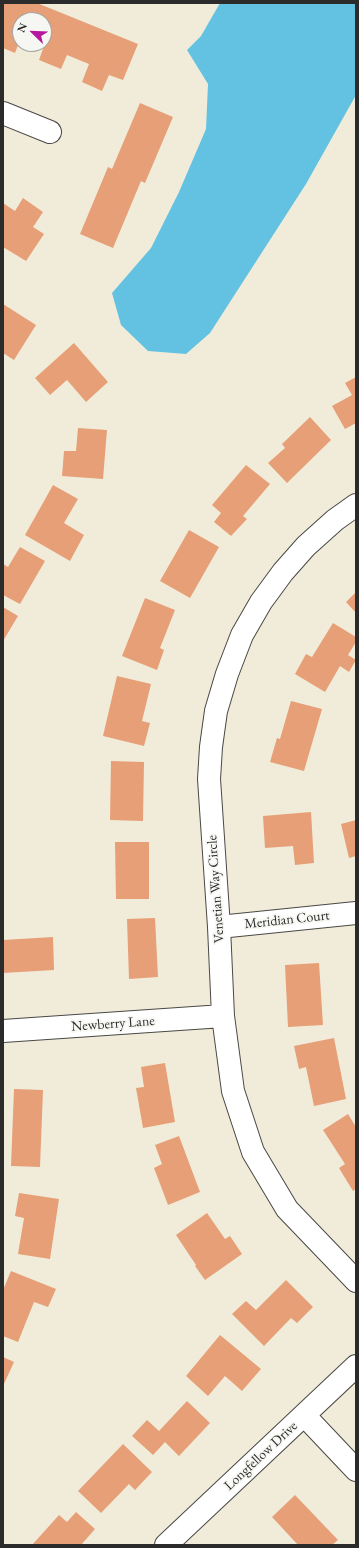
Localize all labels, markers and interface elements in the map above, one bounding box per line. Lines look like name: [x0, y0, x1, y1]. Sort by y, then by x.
north arrow: [12, 12, 52, 52]
text: N: [14, 21, 30, 35]
street label: Venetian Way Circle: [204, 834, 228, 944]
street label: Meridian Court: [244, 907, 330, 933]
street label: Newberry Lane: [71, 1013, 155, 1035]
street label: Longfellow Drive: [221, 1418, 301, 1494]

